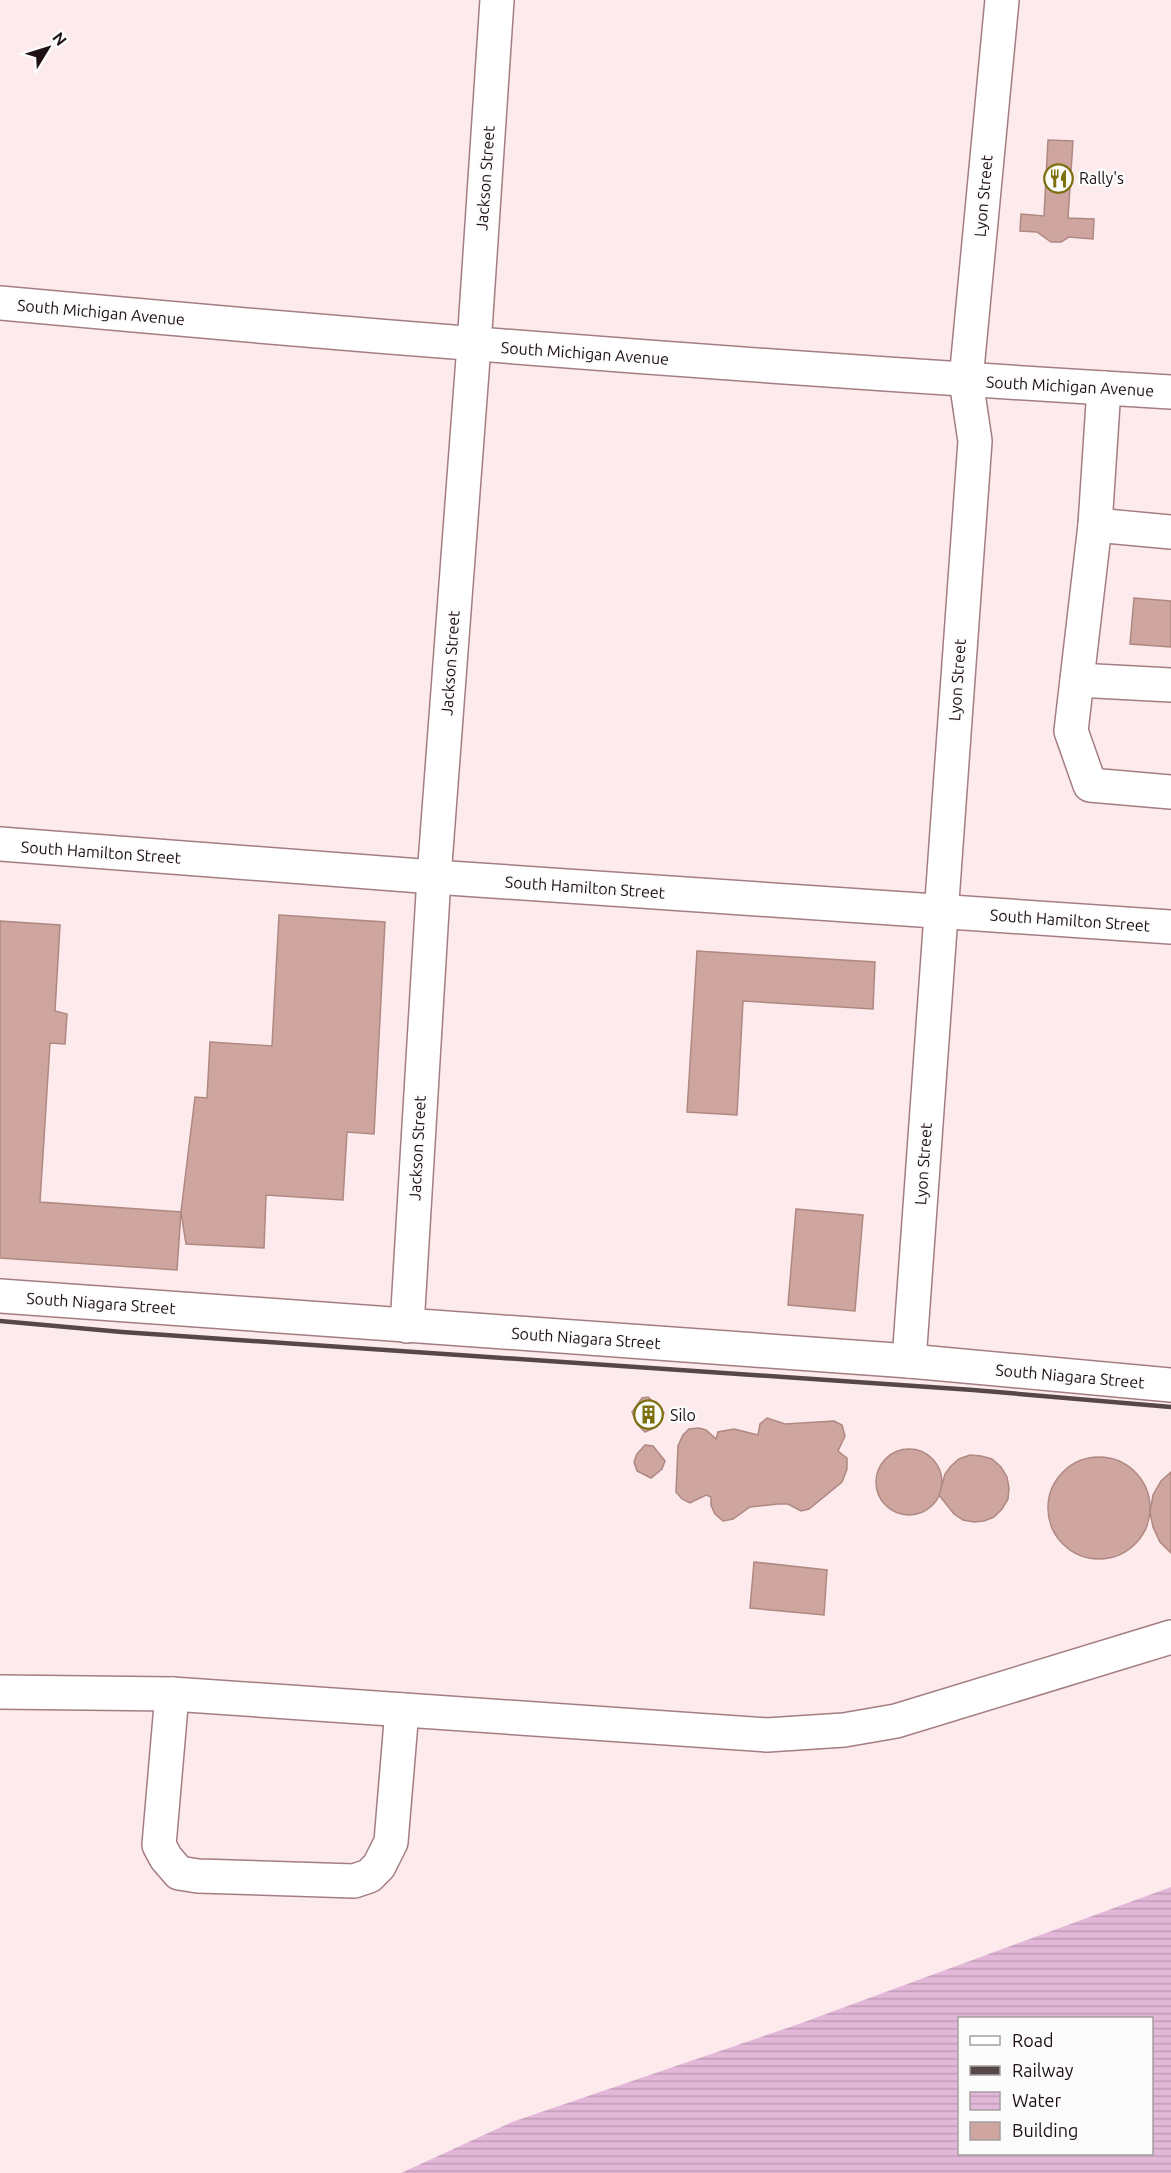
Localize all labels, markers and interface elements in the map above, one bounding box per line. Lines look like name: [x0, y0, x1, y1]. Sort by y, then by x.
north arrow: [18, 18, 78, 78]
text: N: [49, 29, 71, 49]
street label: Jackson Street: [472, 124, 498, 231]
street label: Lyon Street: [970, 153, 996, 238]
restaurant icon: Rally's: [1042, 162, 1074, 194]
place label: Rally's: [1079, 169, 1124, 187]
street label: South Michigan Avenue: [16, 296, 186, 328]
street label: South Michigan Avenue: [500, 338, 670, 368]
street label: South Michigan Avenue: [985, 373, 1155, 399]
street label: Jackson Street: [437, 609, 463, 716]
street label: Lyon Street: [945, 638, 969, 722]
street label: South Hamilton Street: [20, 837, 182, 867]
street label: South Hamilton Street: [504, 872, 666, 902]
street label: South Hamilton Street: [989, 905, 1151, 935]
street label: Jackson Street: [405, 1094, 429, 1201]
street label: Lyon Street: [911, 1122, 935, 1206]
street label: South Niagara Street: [26, 1289, 177, 1317]
street label: South Niagara Street: [511, 1324, 662, 1352]
street label: South Niagara Street: [995, 1361, 1146, 1392]
building icon: Silo: [633, 1399, 665, 1431]
place label: Silo: [670, 1406, 696, 1424]
legend: [958, 2017, 1153, 2155]
text: Road: [1012, 2030, 1054, 2050]
text: Railway: [1012, 2060, 1074, 2080]
text: Water: [1012, 2090, 1062, 2110]
text: Building: [1012, 2120, 1078, 2140]

